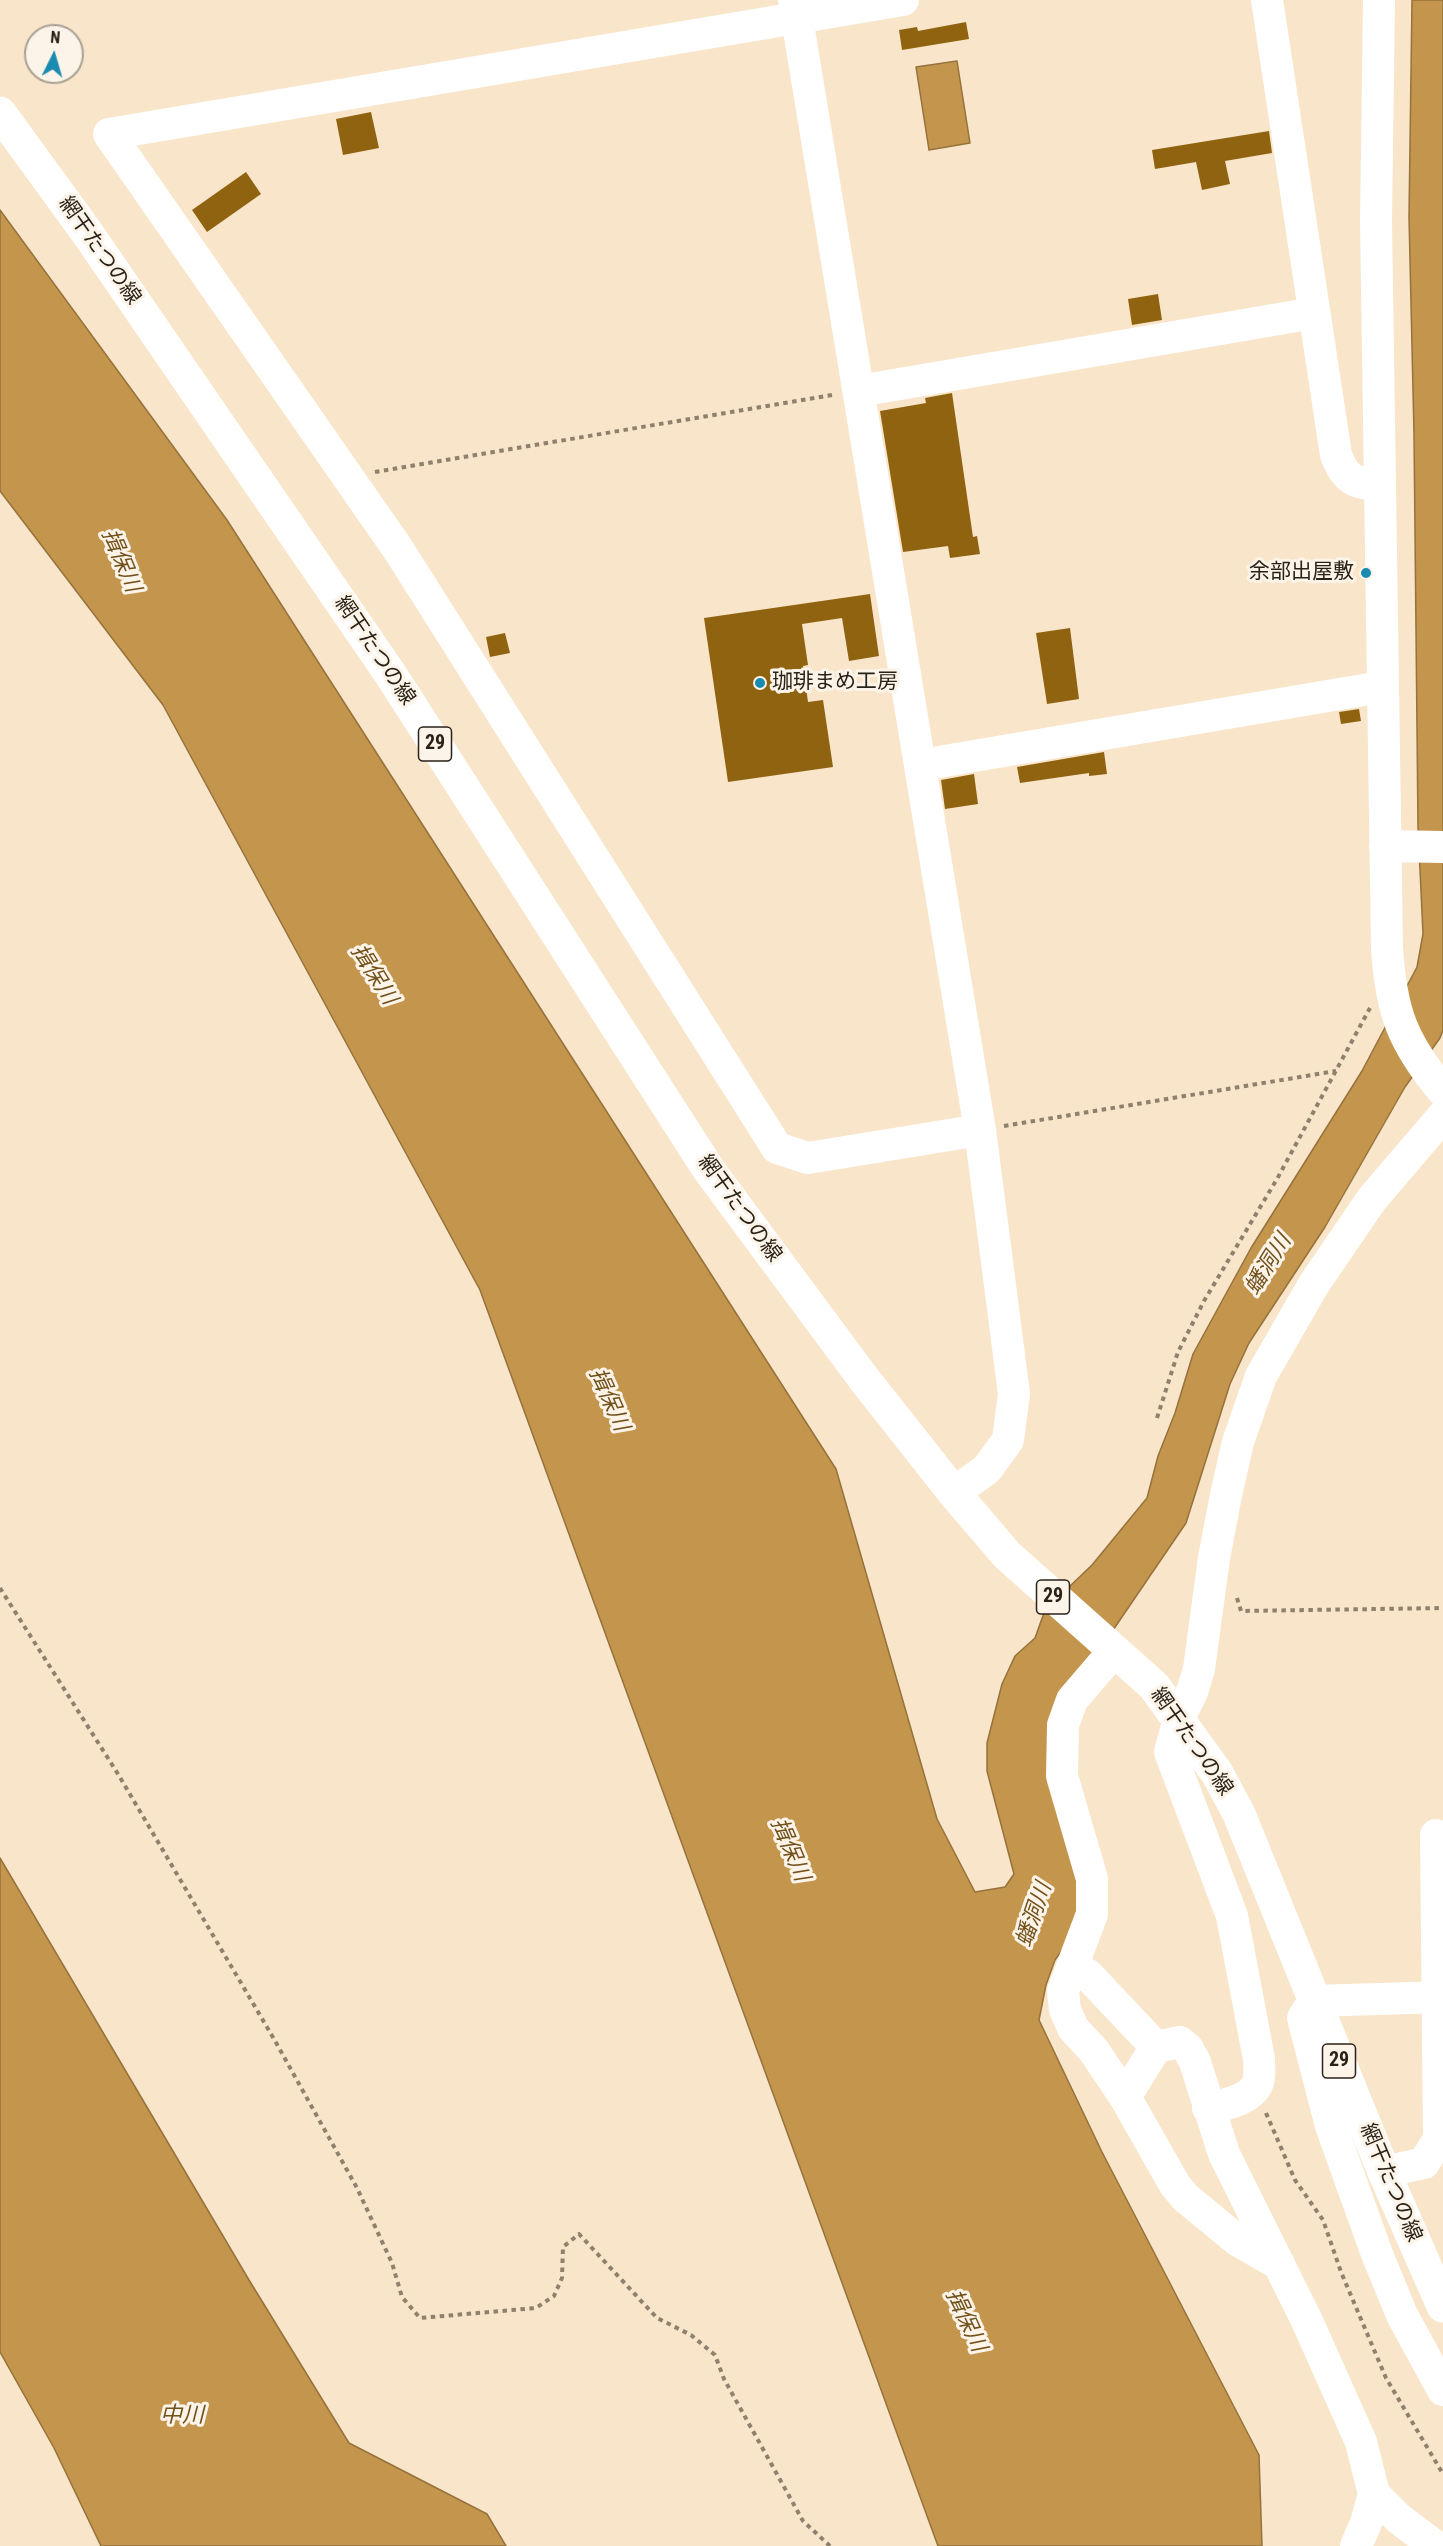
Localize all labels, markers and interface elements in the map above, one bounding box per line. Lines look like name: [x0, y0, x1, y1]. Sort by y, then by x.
north arrow: [24, 24, 84, 84]
text: N: [50, 28, 61, 47]
street label: 網干たつの線: [53, 192, 145, 310]
water label: 揖保川: [95, 525, 145, 597]
place label: 余部出屋敷: [1249, 560, 1354, 586]
marker: 余部出屋敷: [1359, 566, 1373, 580]
street label: 網干たつの線: [328, 592, 420, 710]
place label: 珈琲まめ工房: [772, 670, 898, 696]
marker: 珈琲まめ工房: [753, 676, 767, 690]
road number: 29: [418, 727, 452, 761]
water label: 揖保川: [344, 940, 402, 1010]
street label: 網干たつの線: [692, 1151, 786, 1267]
water label: 蟠洞川: [1240, 1230, 1298, 1300]
water label: 揖保川: [583, 1364, 633, 1436]
road number: 29: [1036, 1580, 1070, 1614]
street label: 網干たつの線: [1145, 1683, 1237, 1801]
water label: 揖保川: [764, 1814, 814, 1886]
water label: 蟠洞川: [1012, 1880, 1058, 1950]
road number: 29: [1322, 2044, 1356, 2078]
street label: 網干たつの線: [1354, 2120, 1426, 2246]
water label: 揖保川: [939, 2286, 991, 2356]
water label: 中川: [160, 2403, 204, 2429]

